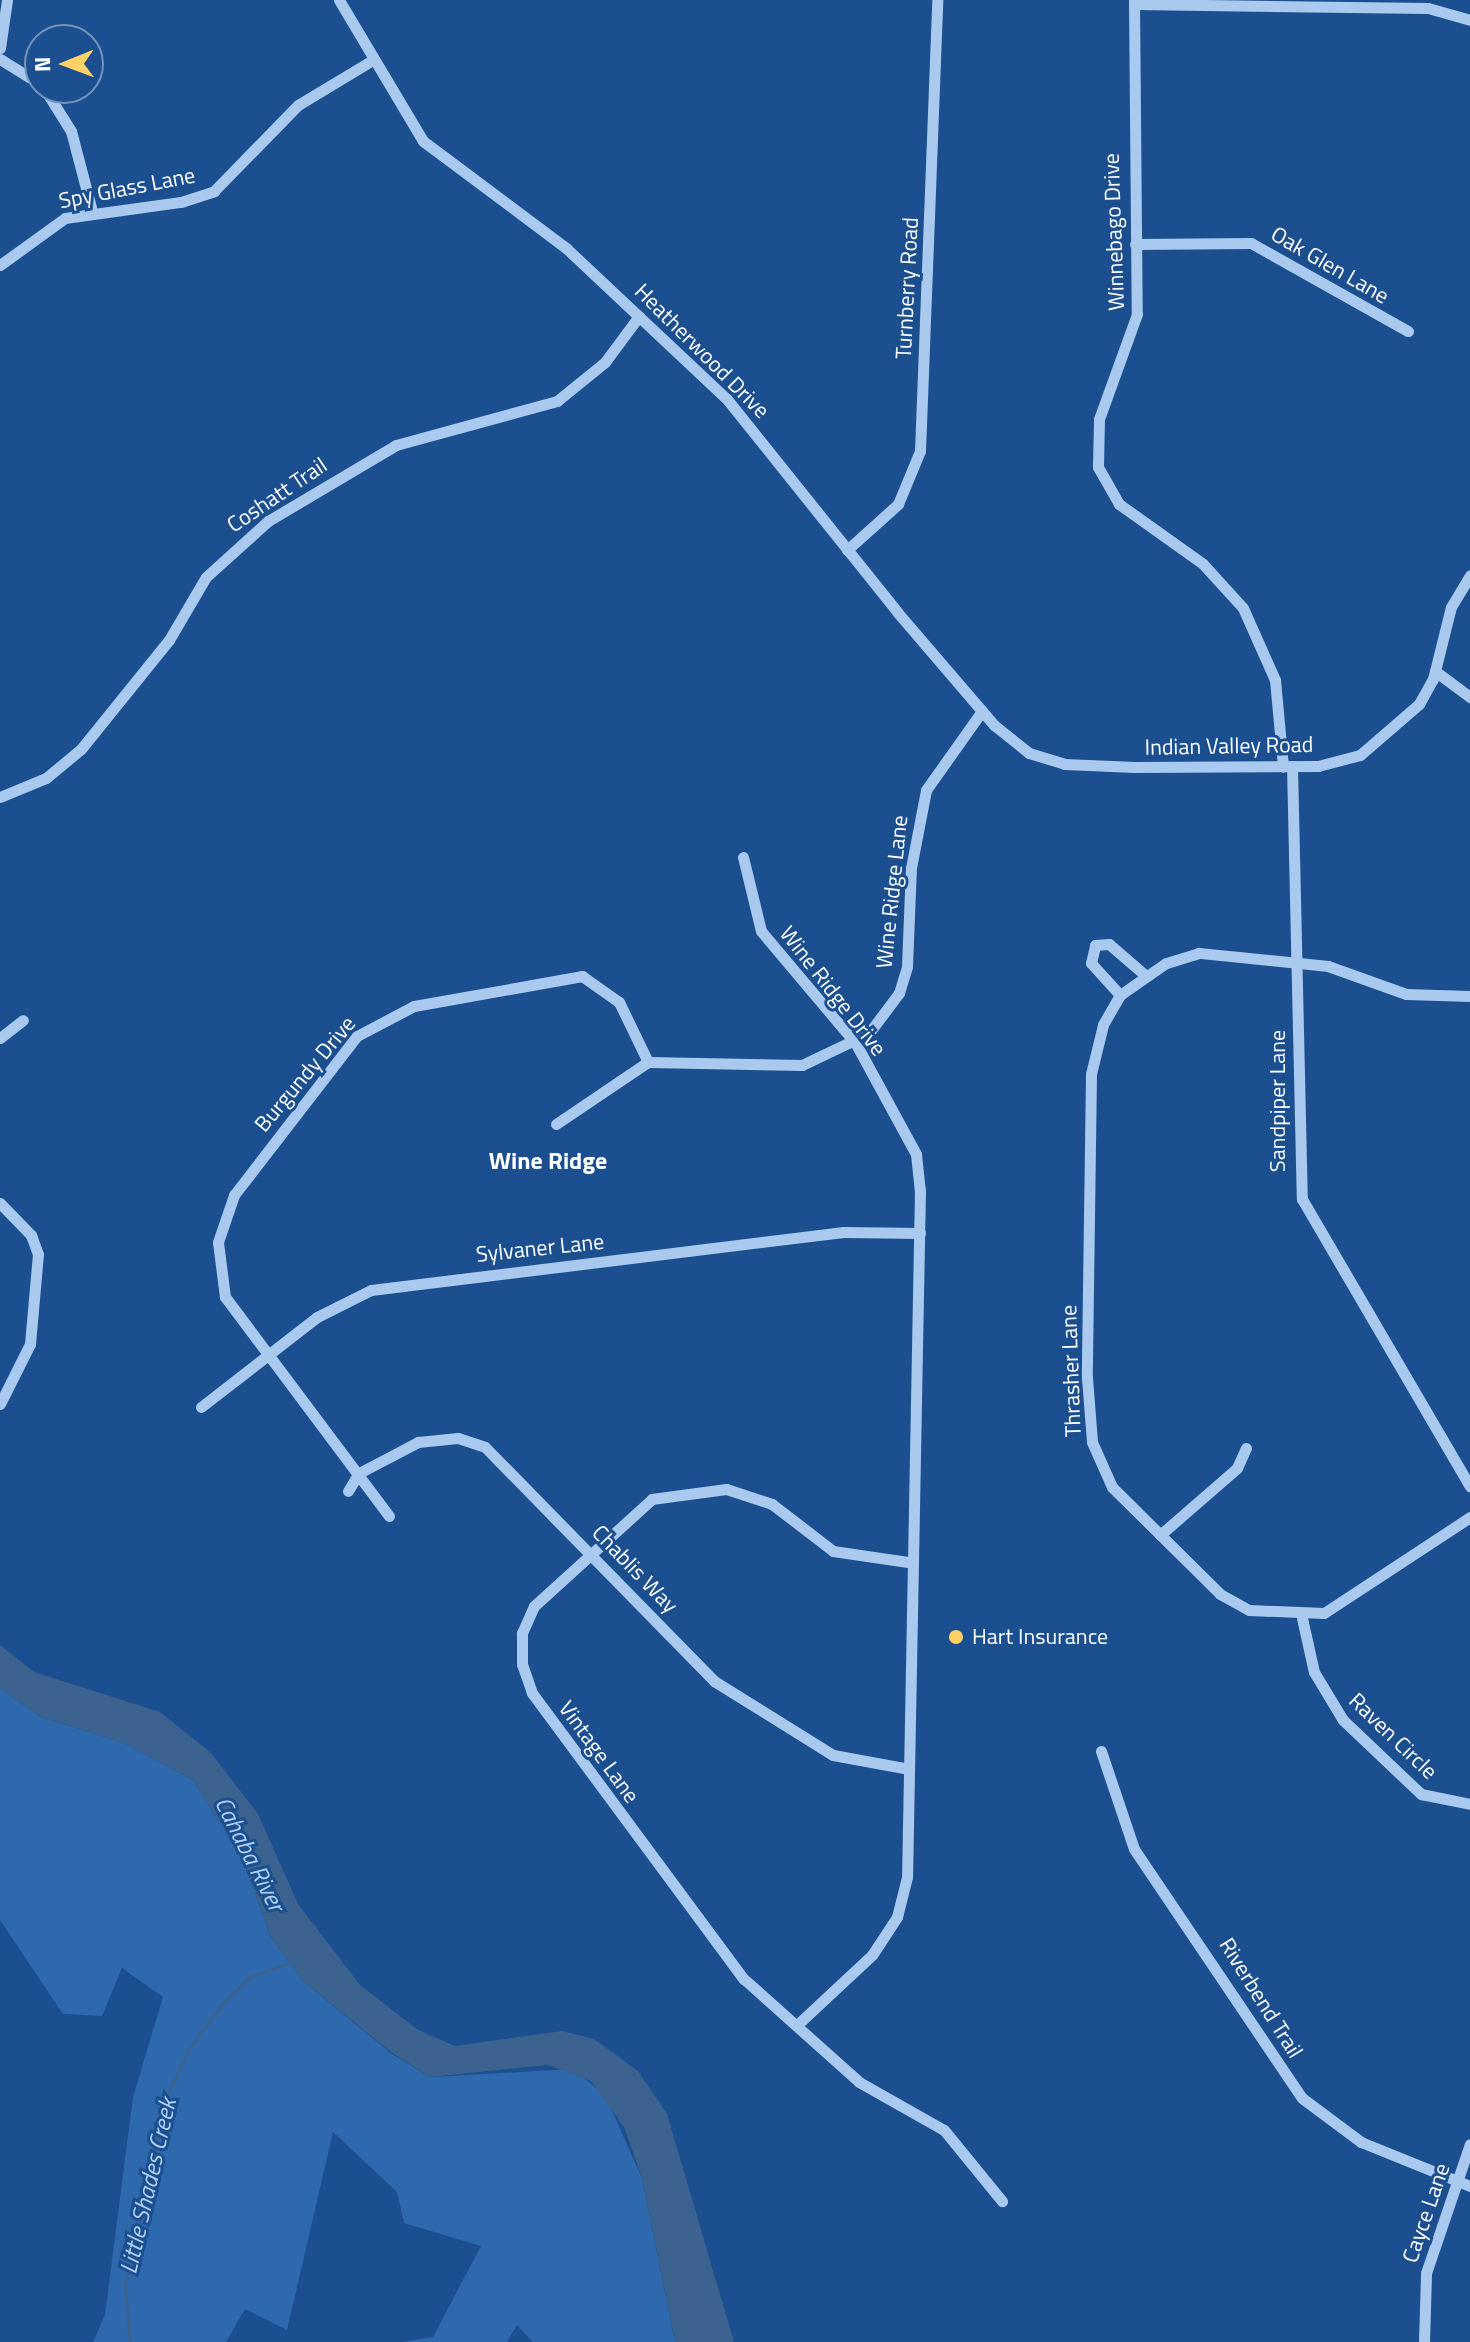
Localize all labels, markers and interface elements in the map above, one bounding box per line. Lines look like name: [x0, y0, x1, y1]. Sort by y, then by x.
north arrow: [24, 24, 104, 104]
text: N: [25, 56, 59, 72]
street label: Winnebago Drive: [1098, 153, 1130, 311]
street label: Spy Glass Lane: [57, 162, 197, 214]
street label: Turnberry Road: [890, 217, 924, 359]
street label: Oak Glen Lane: [1266, 221, 1394, 309]
street label: Heatherwood Drive: [629, 278, 775, 424]
street label: Coshatt Trail: [222, 452, 332, 538]
street label: Indian Valley Road: [1144, 731, 1314, 761]
street label: Wine Ridge Lane: [871, 814, 913, 970]
street label: Wine Ridge Drive: [774, 921, 892, 1061]
street label: Burgundy Drive: [249, 1011, 361, 1137]
street label: Sandpiper Lane: [1265, 1030, 1291, 1172]
district label: Wine Ridge: [489, 1147, 607, 1175]
street label: Sylvaner Lane: [475, 1228, 605, 1268]
street label: Thrasher Lane: [1056, 1305, 1086, 1437]
street label: Chablis Way: [587, 1520, 683, 1618]
place label: Hart Insurance: [972, 1624, 1108, 1650]
marker: Hart Insurance: [947, 1628, 965, 1646]
street label: Raven Circle: [1343, 1687, 1443, 1785]
street label: Vintage Lane: [553, 1696, 645, 1808]
water label: Cahaba River: [209, 1792, 291, 1916]
street label: Riverbend Trail: [1214, 1933, 1308, 2063]
water label: Little Shades Creek: [114, 2096, 182, 2276]
street label: Cayce Lane: [1397, 2160, 1455, 2266]

